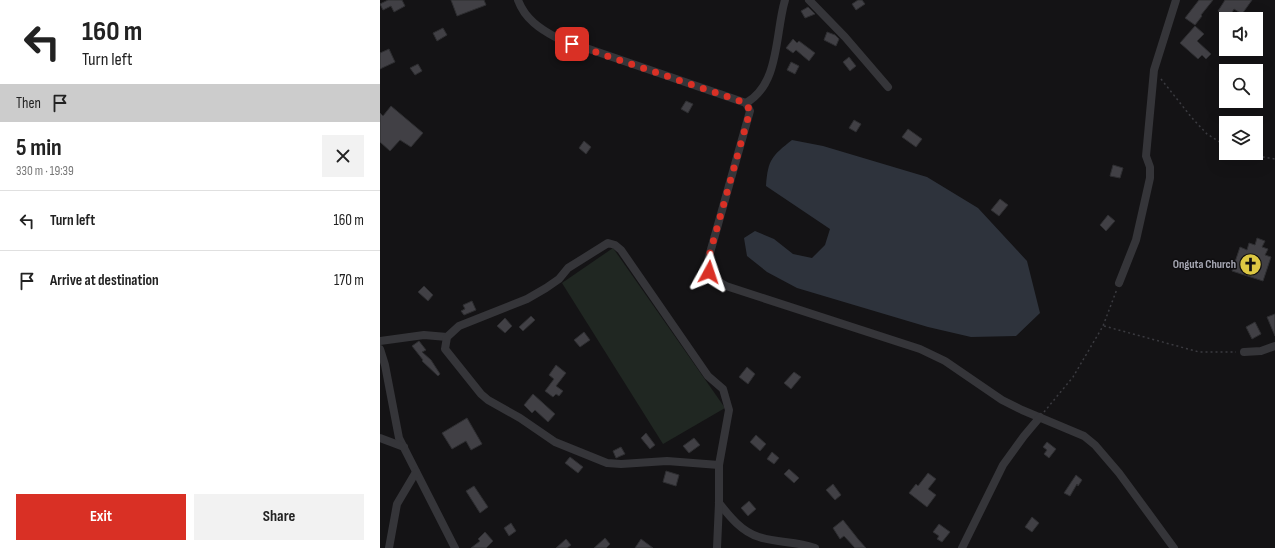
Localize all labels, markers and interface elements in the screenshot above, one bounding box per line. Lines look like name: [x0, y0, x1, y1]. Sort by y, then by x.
map controls: [1219, 12, 1263, 160]
button: sound: [1219, 12, 1263, 56]
text: 160 m: [82, 15, 142, 48]
icon: left: [16, 16, 68, 68]
pin: [555, 27, 589, 61]
icon: arrive: [561, 33, 583, 55]
text: Turn left: [82, 49, 133, 70]
button: search: [1219, 64, 1263, 108]
icon: arrive: [49, 92, 71, 114]
text: Then: [16, 94, 41, 113]
button: layers: [1219, 116, 1263, 160]
text: 5 min: [16, 133, 62, 162]
button: close: [322, 135, 364, 177]
text: 330 m · 19:39: [16, 163, 74, 179]
icon: left: [16, 210, 38, 232]
text: Turn left: [50, 211, 95, 230]
text: 160 m: [333, 211, 364, 230]
position arrow: [688, 251, 730, 293]
church icon: Onguta Church: [1238, 251, 1264, 277]
place label: Onguta Church: [1173, 257, 1236, 272]
icon: arrive: [16, 270, 38, 292]
text: Arrive at destination: [50, 271, 159, 290]
text: 170 m: [334, 271, 364, 290]
button: Exit: [16, 494, 186, 540]
button: Share: [194, 494, 364, 540]

